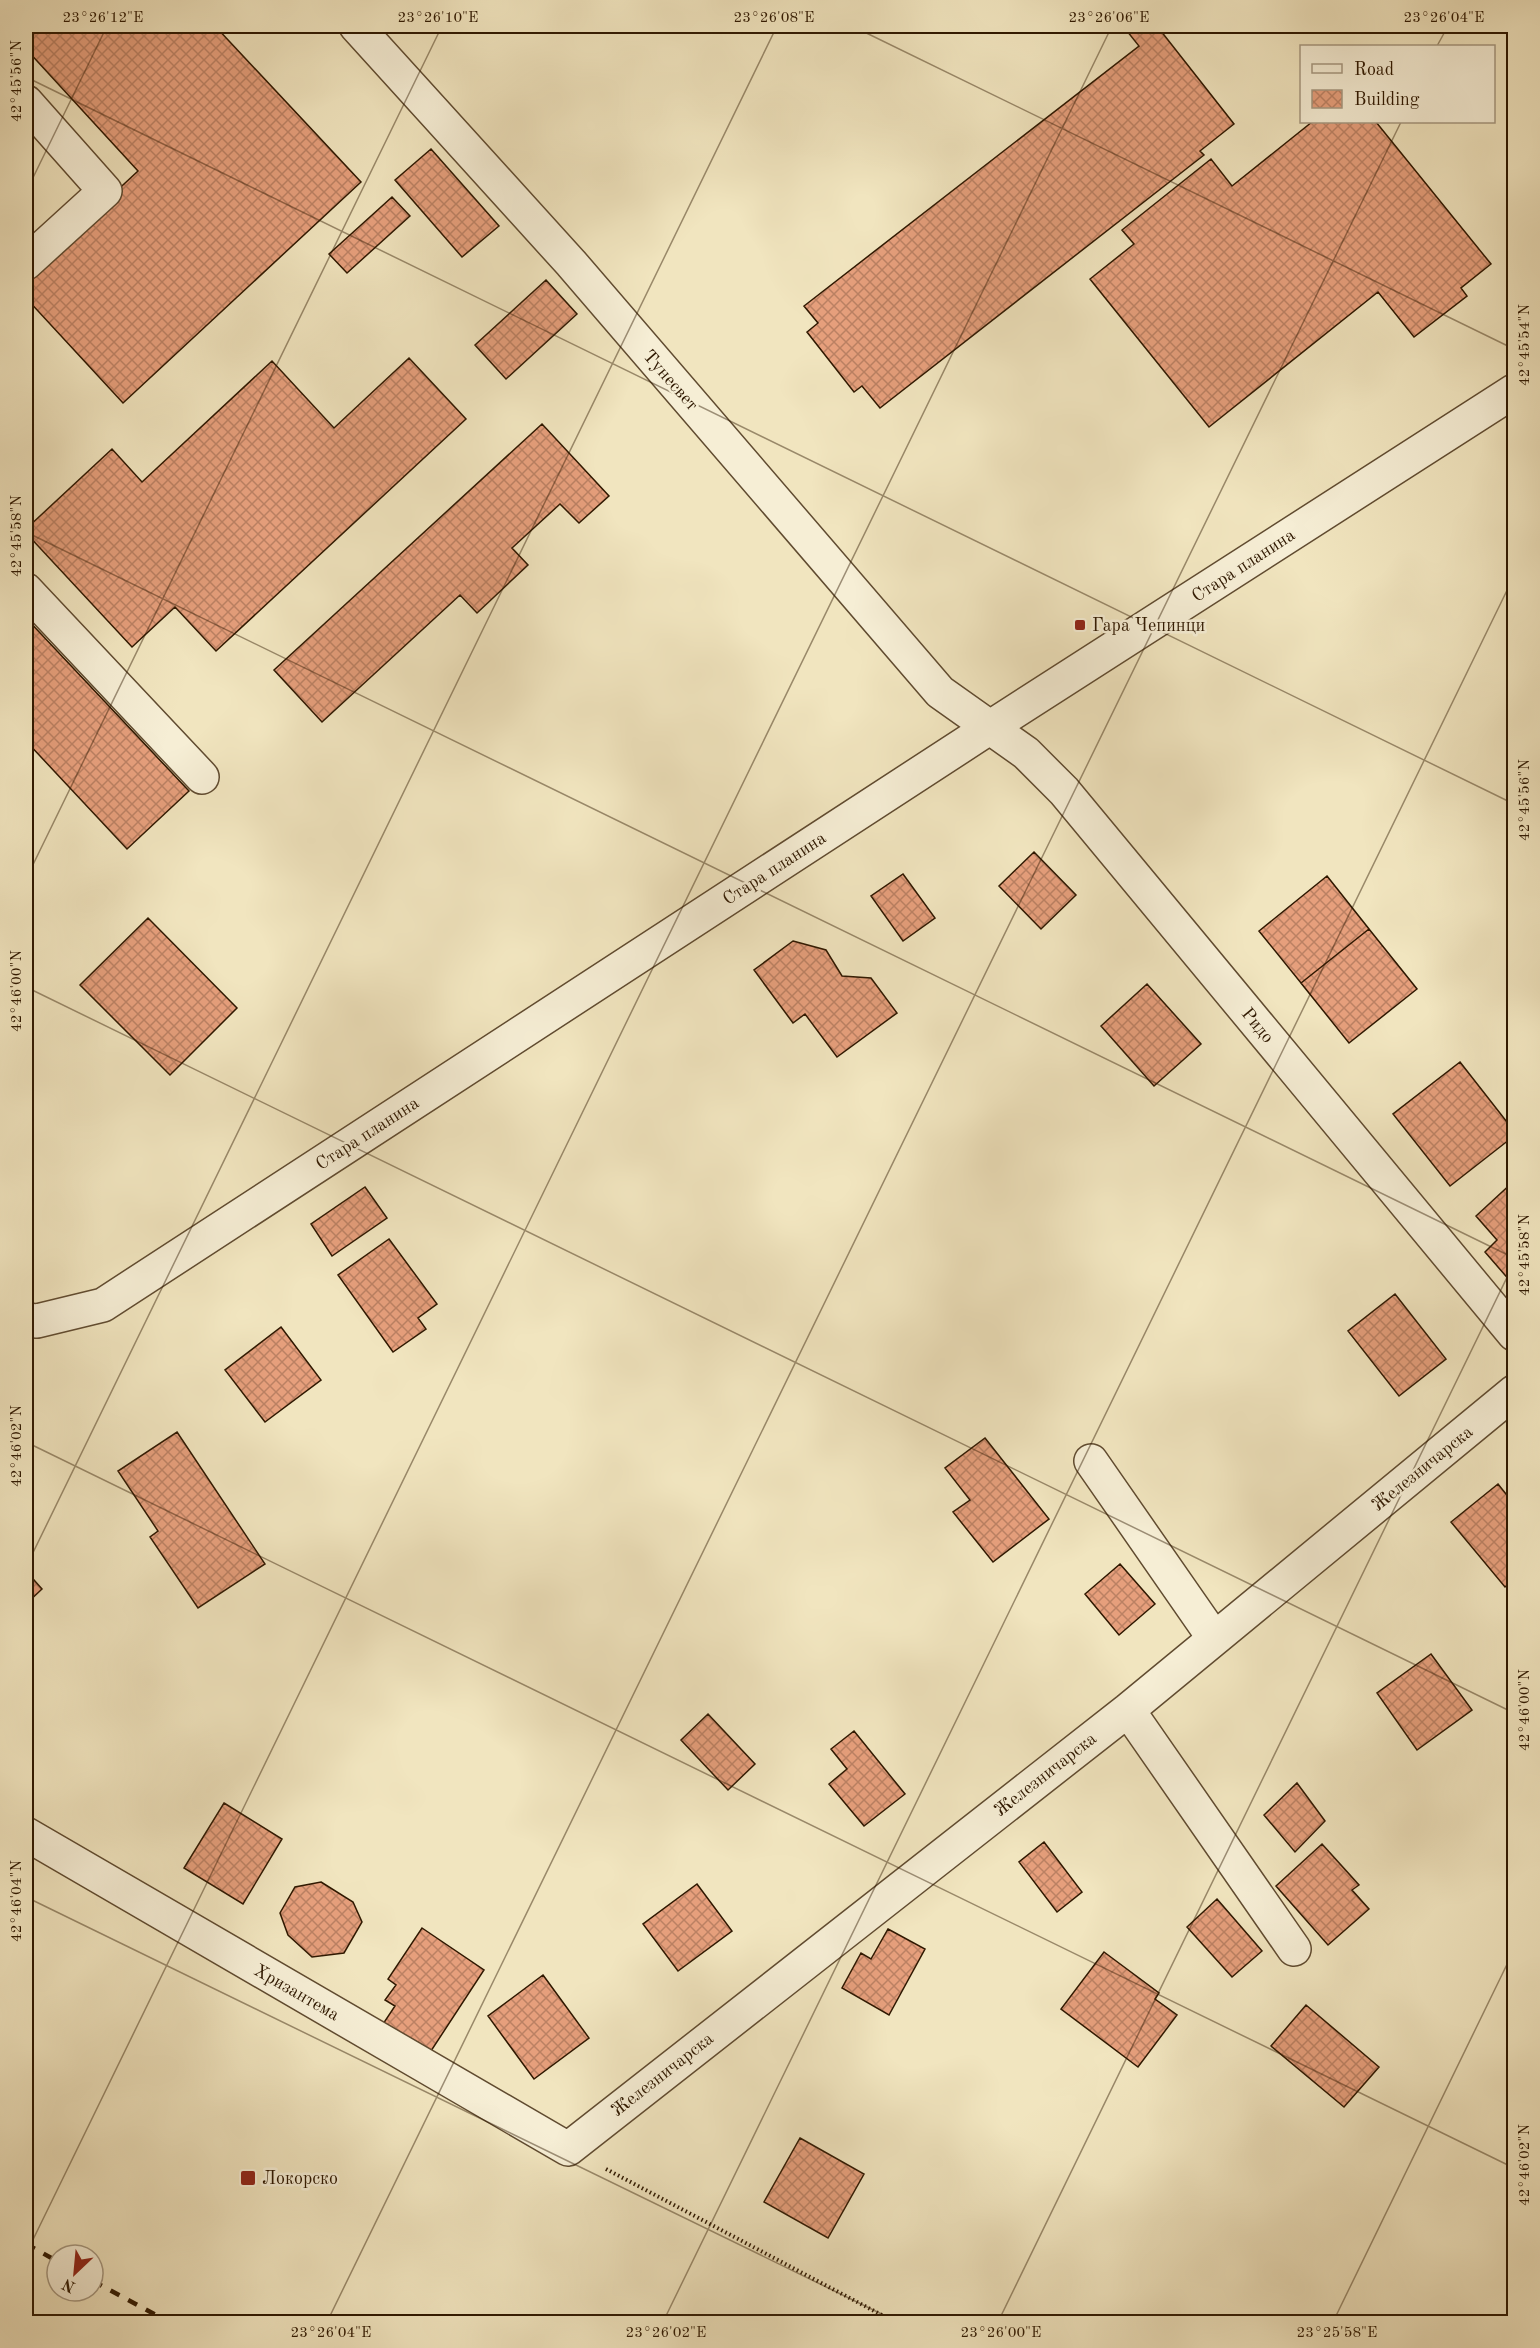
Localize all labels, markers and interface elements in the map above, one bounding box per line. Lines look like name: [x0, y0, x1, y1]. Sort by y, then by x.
text: 23°26'12"E: [63, 11, 143, 26]
text: 23°26'10"E: [398, 11, 478, 26]
text: 23°26'08"E: [734, 11, 814, 26]
text: 23°26'06"E: [1069, 11, 1149, 26]
text: 23°26'04"E: [1404, 11, 1484, 26]
text: 42°45'56"N: [10, 40, 25, 122]
legend: [1300, 45, 1495, 123]
text: Road: [1354, 61, 1394, 79]
text: Building: [1354, 91, 1420, 109]
text: 42°45'54"N: [1518, 304, 1533, 386]
street label: Тунесвет: [639, 347, 701, 414]
text: 42°45'58"N: [10, 495, 25, 577]
street label: Стара планина: [1189, 526, 1298, 606]
place label: Гара Чепинци: [1092, 617, 1205, 635]
marker: Гара Чепинци: [1073, 618, 1087, 632]
text: 42°45'56"N: [1518, 759, 1533, 841]
street label: Стара планина: [720, 829, 829, 909]
text: 42°46'00"N: [10, 950, 25, 1032]
street label: Ридо: [1238, 1005, 1277, 1047]
street label: Стара планина: [313, 1094, 422, 1174]
text: 42°45'58"N: [1518, 1214, 1533, 1296]
text: 42°46'02"N: [10, 1405, 25, 1487]
street label: Железничарска: [1369, 1423, 1477, 1515]
text: 42°46'00"N: [1518, 1669, 1533, 1751]
street label: Железничарска: [991, 1729, 1100, 1820]
text: 42°46'04"N: [10, 1860, 25, 1942]
street label: Хризантема: [251, 1961, 342, 2024]
street label: Железничарска: [608, 2029, 717, 2120]
text: 42°46'02"N: [1518, 2124, 1533, 2206]
marker: Локорско: [239, 2169, 257, 2187]
place label: Локорско: [262, 2170, 338, 2188]
north arrow: [45, 2243, 105, 2303]
text: N: [60, 2274, 78, 2295]
text: 23°26'04"E: [291, 2326, 371, 2341]
text: 23°26'02"E: [626, 2326, 706, 2341]
text: 23°26'00"E: [961, 2326, 1041, 2341]
text: 23°25'58"E: [1297, 2326, 1377, 2341]

